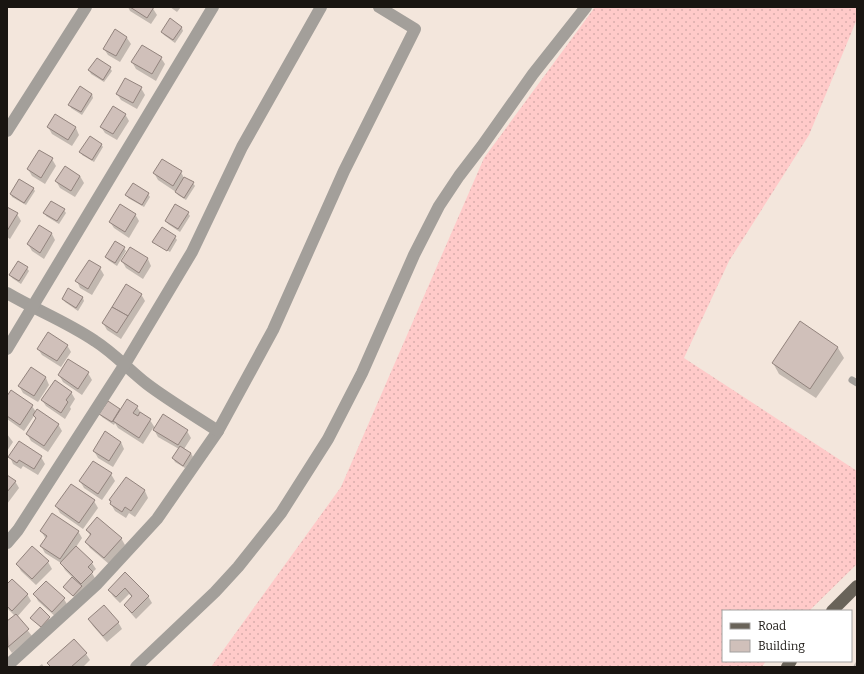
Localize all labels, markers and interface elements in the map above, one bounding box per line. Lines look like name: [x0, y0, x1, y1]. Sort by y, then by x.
legend: [722, 610, 852, 662]
text: Road: [758, 619, 786, 633]
text: Building: [758, 639, 805, 653]

